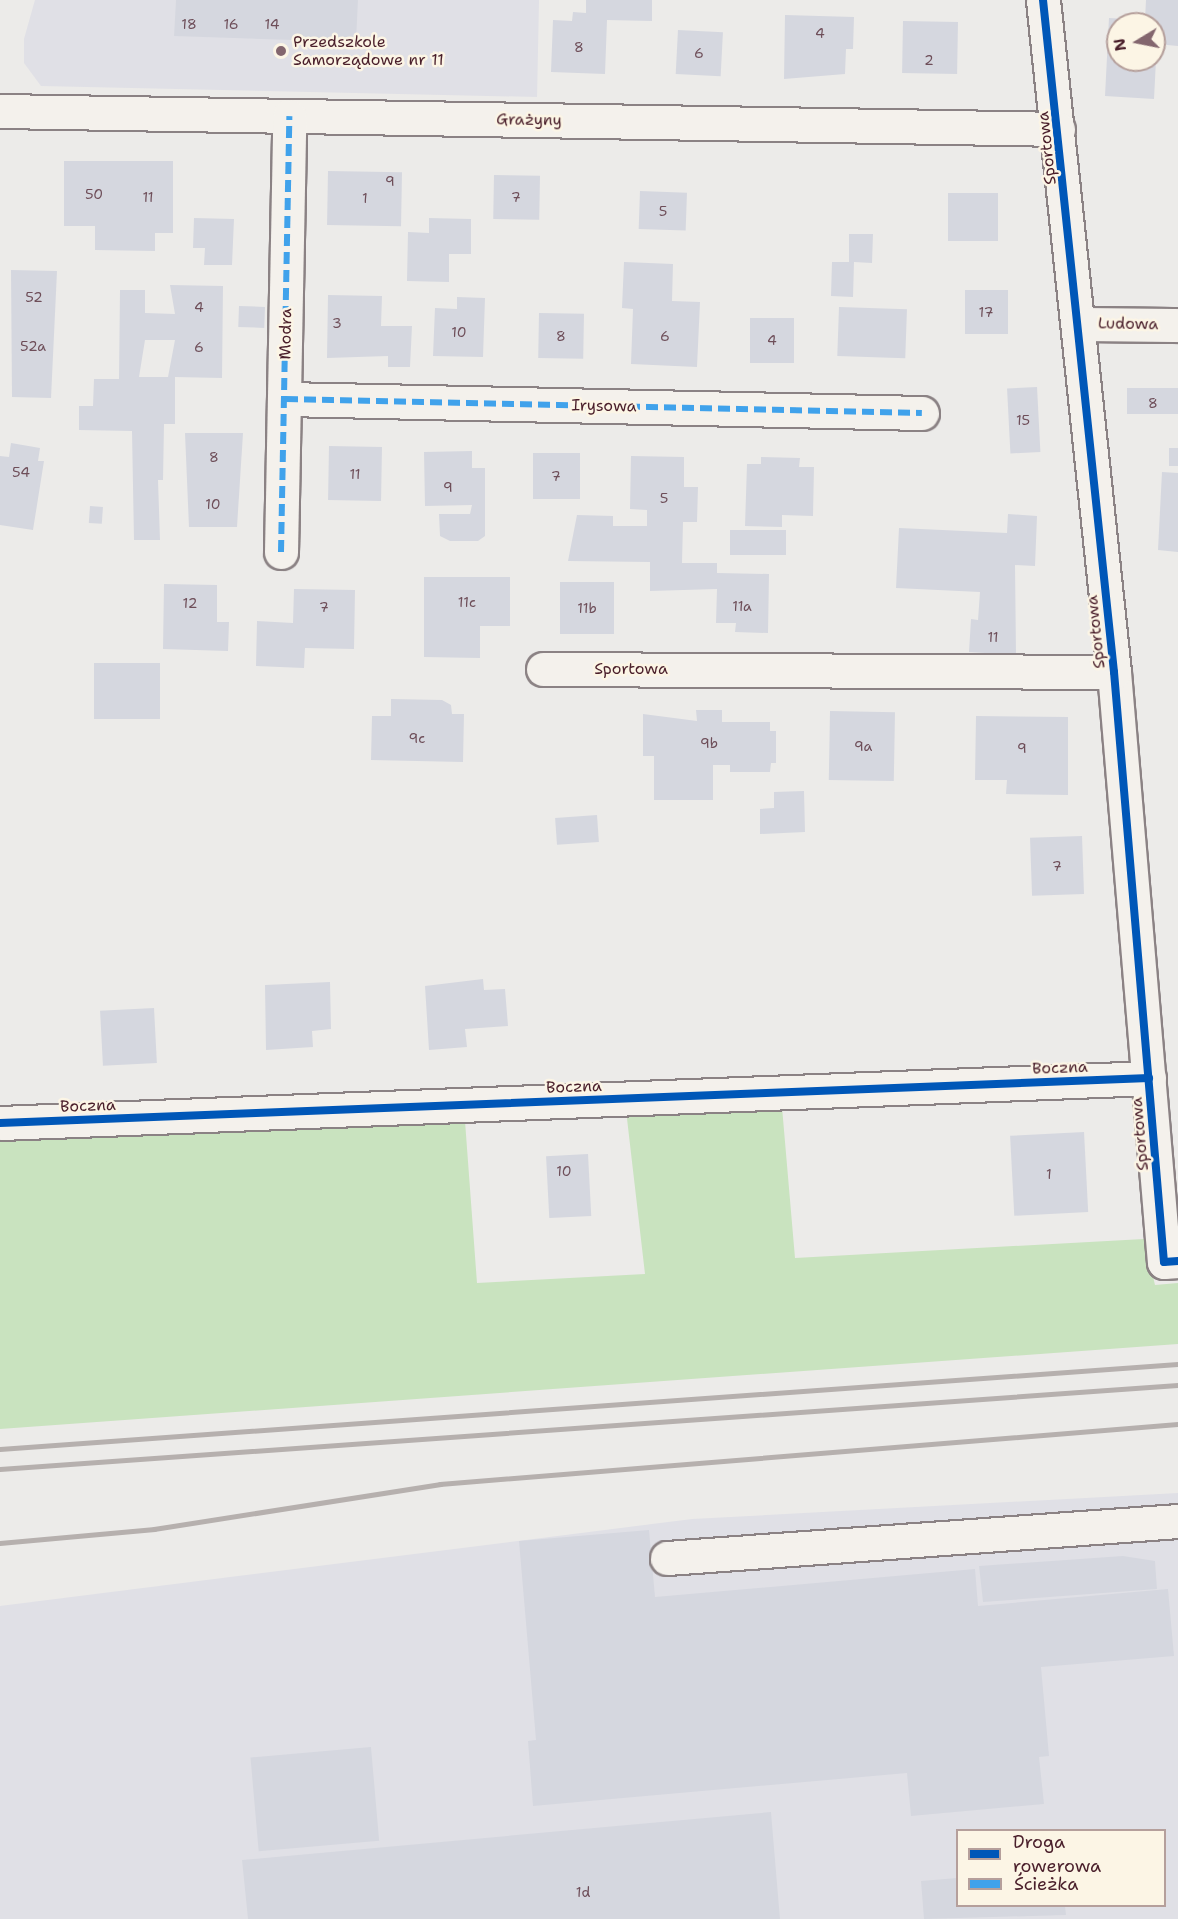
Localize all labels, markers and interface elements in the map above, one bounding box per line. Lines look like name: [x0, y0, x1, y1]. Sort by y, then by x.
north arrow: [1106, 12, 1166, 72]
house number: 18: [181, 16, 197, 32]
house number: 16: [223, 16, 239, 32]
house number: 14: [264, 16, 280, 32]
house number: 4: [815, 25, 825, 41]
place label: Przedszkole Samorządowe nr 11: [293, 32, 444, 70]
text: N: [1108, 37, 1131, 53]
house number: 8: [574, 39, 584, 55]
marker: Przedszkole Samorządowe nr 11: [274, 44, 288, 58]
house number: 6: [694, 45, 704, 61]
house number: 2: [924, 52, 934, 68]
street label: Grażyny: [496, 110, 562, 130]
street label: Sportowa: [1034, 110, 1060, 186]
house number: 9: [385, 173, 395, 189]
house number: 50: [85, 186, 103, 202]
house number: 11: [142, 189, 154, 205]
house number: 7: [511, 189, 521, 205]
house number: 1: [362, 190, 368, 206]
house number: 5: [659, 203, 667, 219]
house number: 52: [25, 289, 43, 305]
house number: 4: [194, 299, 204, 315]
house number: 17: [979, 304, 993, 320]
street label: Modra: [276, 308, 296, 360]
street label: Ludowa: [1098, 314, 1158, 334]
house number: 3: [332, 315, 342, 331]
house number: 10: [451, 324, 467, 340]
house number: 8: [556, 328, 566, 344]
house number: 6: [660, 328, 670, 344]
house number: 4: [767, 332, 777, 348]
house number: 52a: [20, 338, 46, 354]
house number: 6: [194, 339, 204, 355]
house number: 8: [1148, 395, 1158, 411]
street label: Irysowa: [571, 396, 637, 416]
house number: 15: [1016, 412, 1030, 428]
house number: 8: [209, 449, 219, 465]
house number: 54: [12, 464, 30, 480]
house number: 11: [349, 466, 361, 482]
house number: 7: [551, 468, 561, 484]
house number: 9: [443, 479, 453, 495]
house number: 5: [660, 490, 668, 506]
house number: 10: [205, 496, 221, 512]
house number: 11c: [458, 594, 476, 610]
street label: Sportowa: [1083, 594, 1109, 670]
house number: 12: [183, 595, 197, 611]
house number: 11a: [732, 598, 752, 614]
house number: 7: [319, 599, 329, 615]
house number: 11b: [577, 600, 597, 616]
house number: 11: [987, 629, 999, 645]
street label: Sportowa: [594, 659, 668, 679]
house number: 9c: [409, 730, 425, 746]
house number: 9b: [700, 735, 718, 751]
house number: 9a: [854, 738, 872, 754]
house number: 9: [1017, 740, 1027, 756]
house number: 7: [1052, 858, 1062, 874]
street label: Boczna: [1032, 1057, 1088, 1079]
street label: Boczna: [546, 1076, 602, 1098]
street label: Boczna: [60, 1095, 116, 1117]
street label: Sportowa: [1127, 1096, 1153, 1172]
house number: 10: [556, 1163, 572, 1179]
house number: 1: [1046, 1166, 1052, 1182]
legend: [956, 1829, 1166, 1907]
text: Droga rowerowa: [1013, 1830, 1101, 1878]
text: Ścieżka: [1014, 1872, 1078, 1896]
house number: 1d: [576, 1884, 590, 1900]

